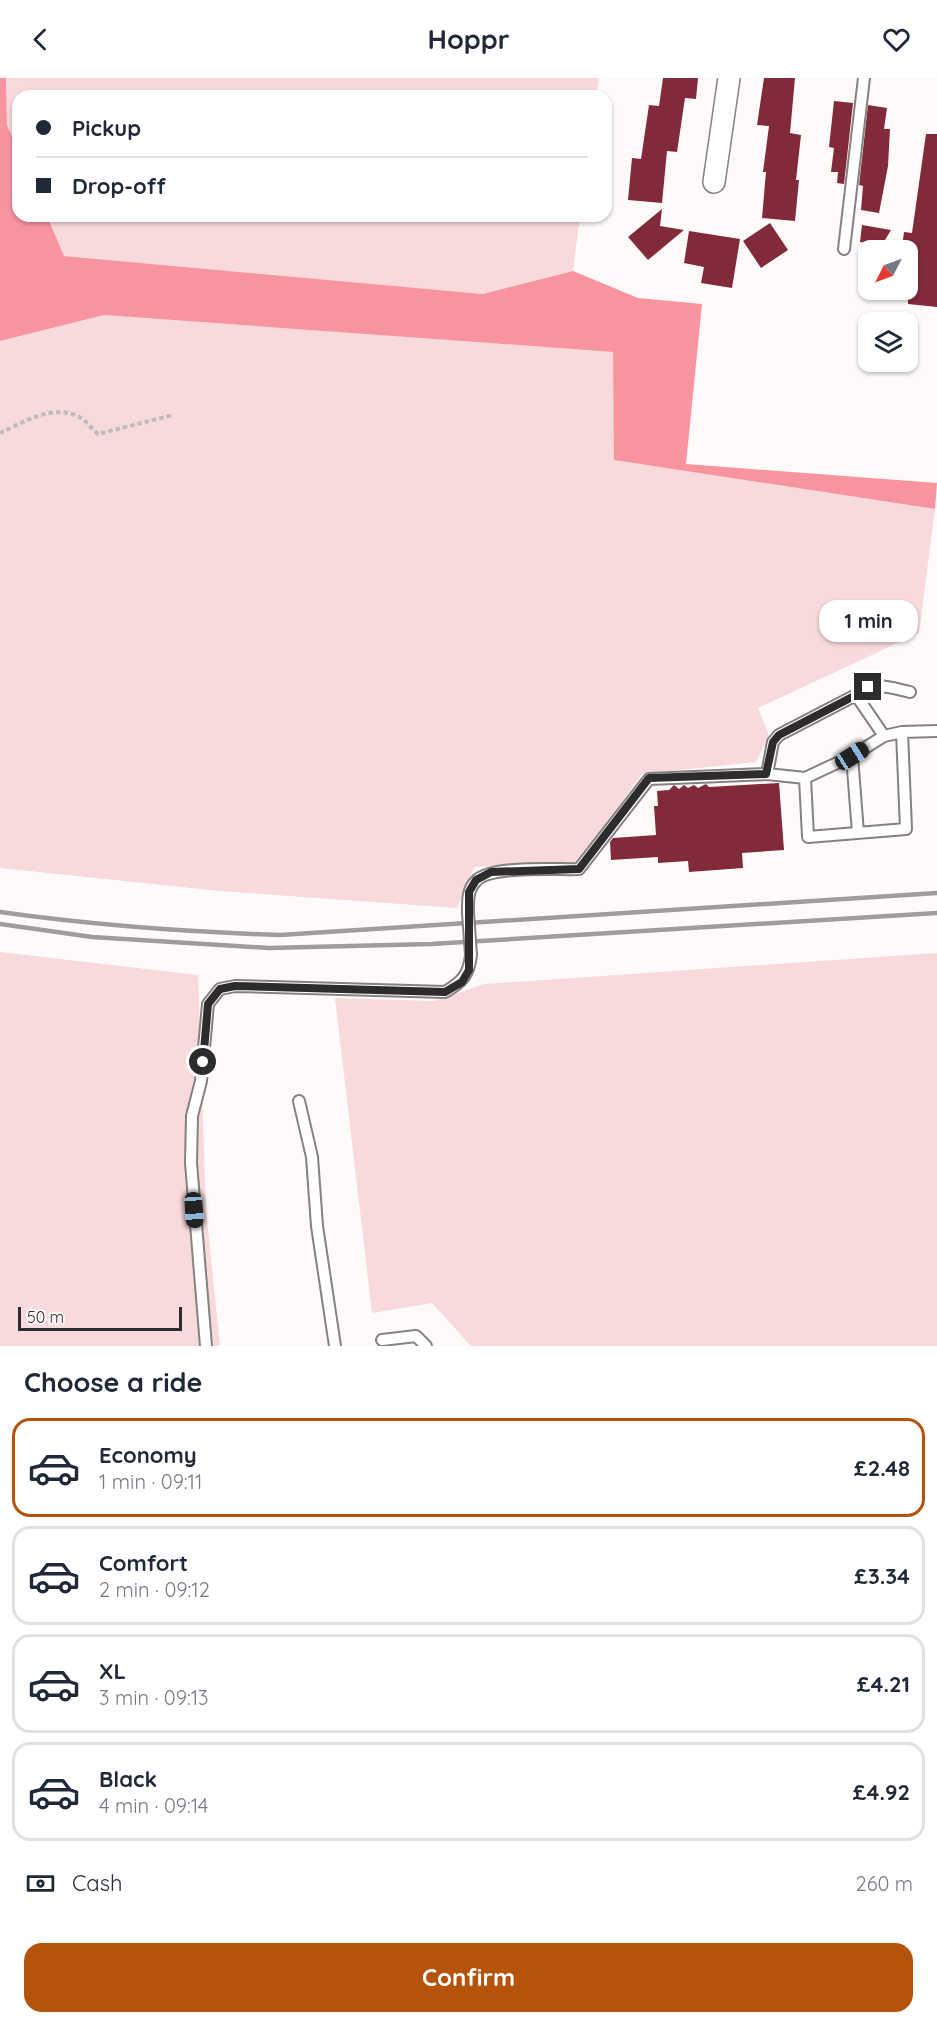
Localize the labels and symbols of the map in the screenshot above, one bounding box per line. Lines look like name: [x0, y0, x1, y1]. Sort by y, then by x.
north arrow: [858, 240, 918, 300]
callout: 1 min: [818, 600, 918, 642]
route end: [854, 673, 881, 700]
car: [832, 739, 872, 773]
route start: [189, 1048, 216, 1075]
car: [184, 1191, 204, 1229]
scale bar: [18, 1304, 182, 1332]

